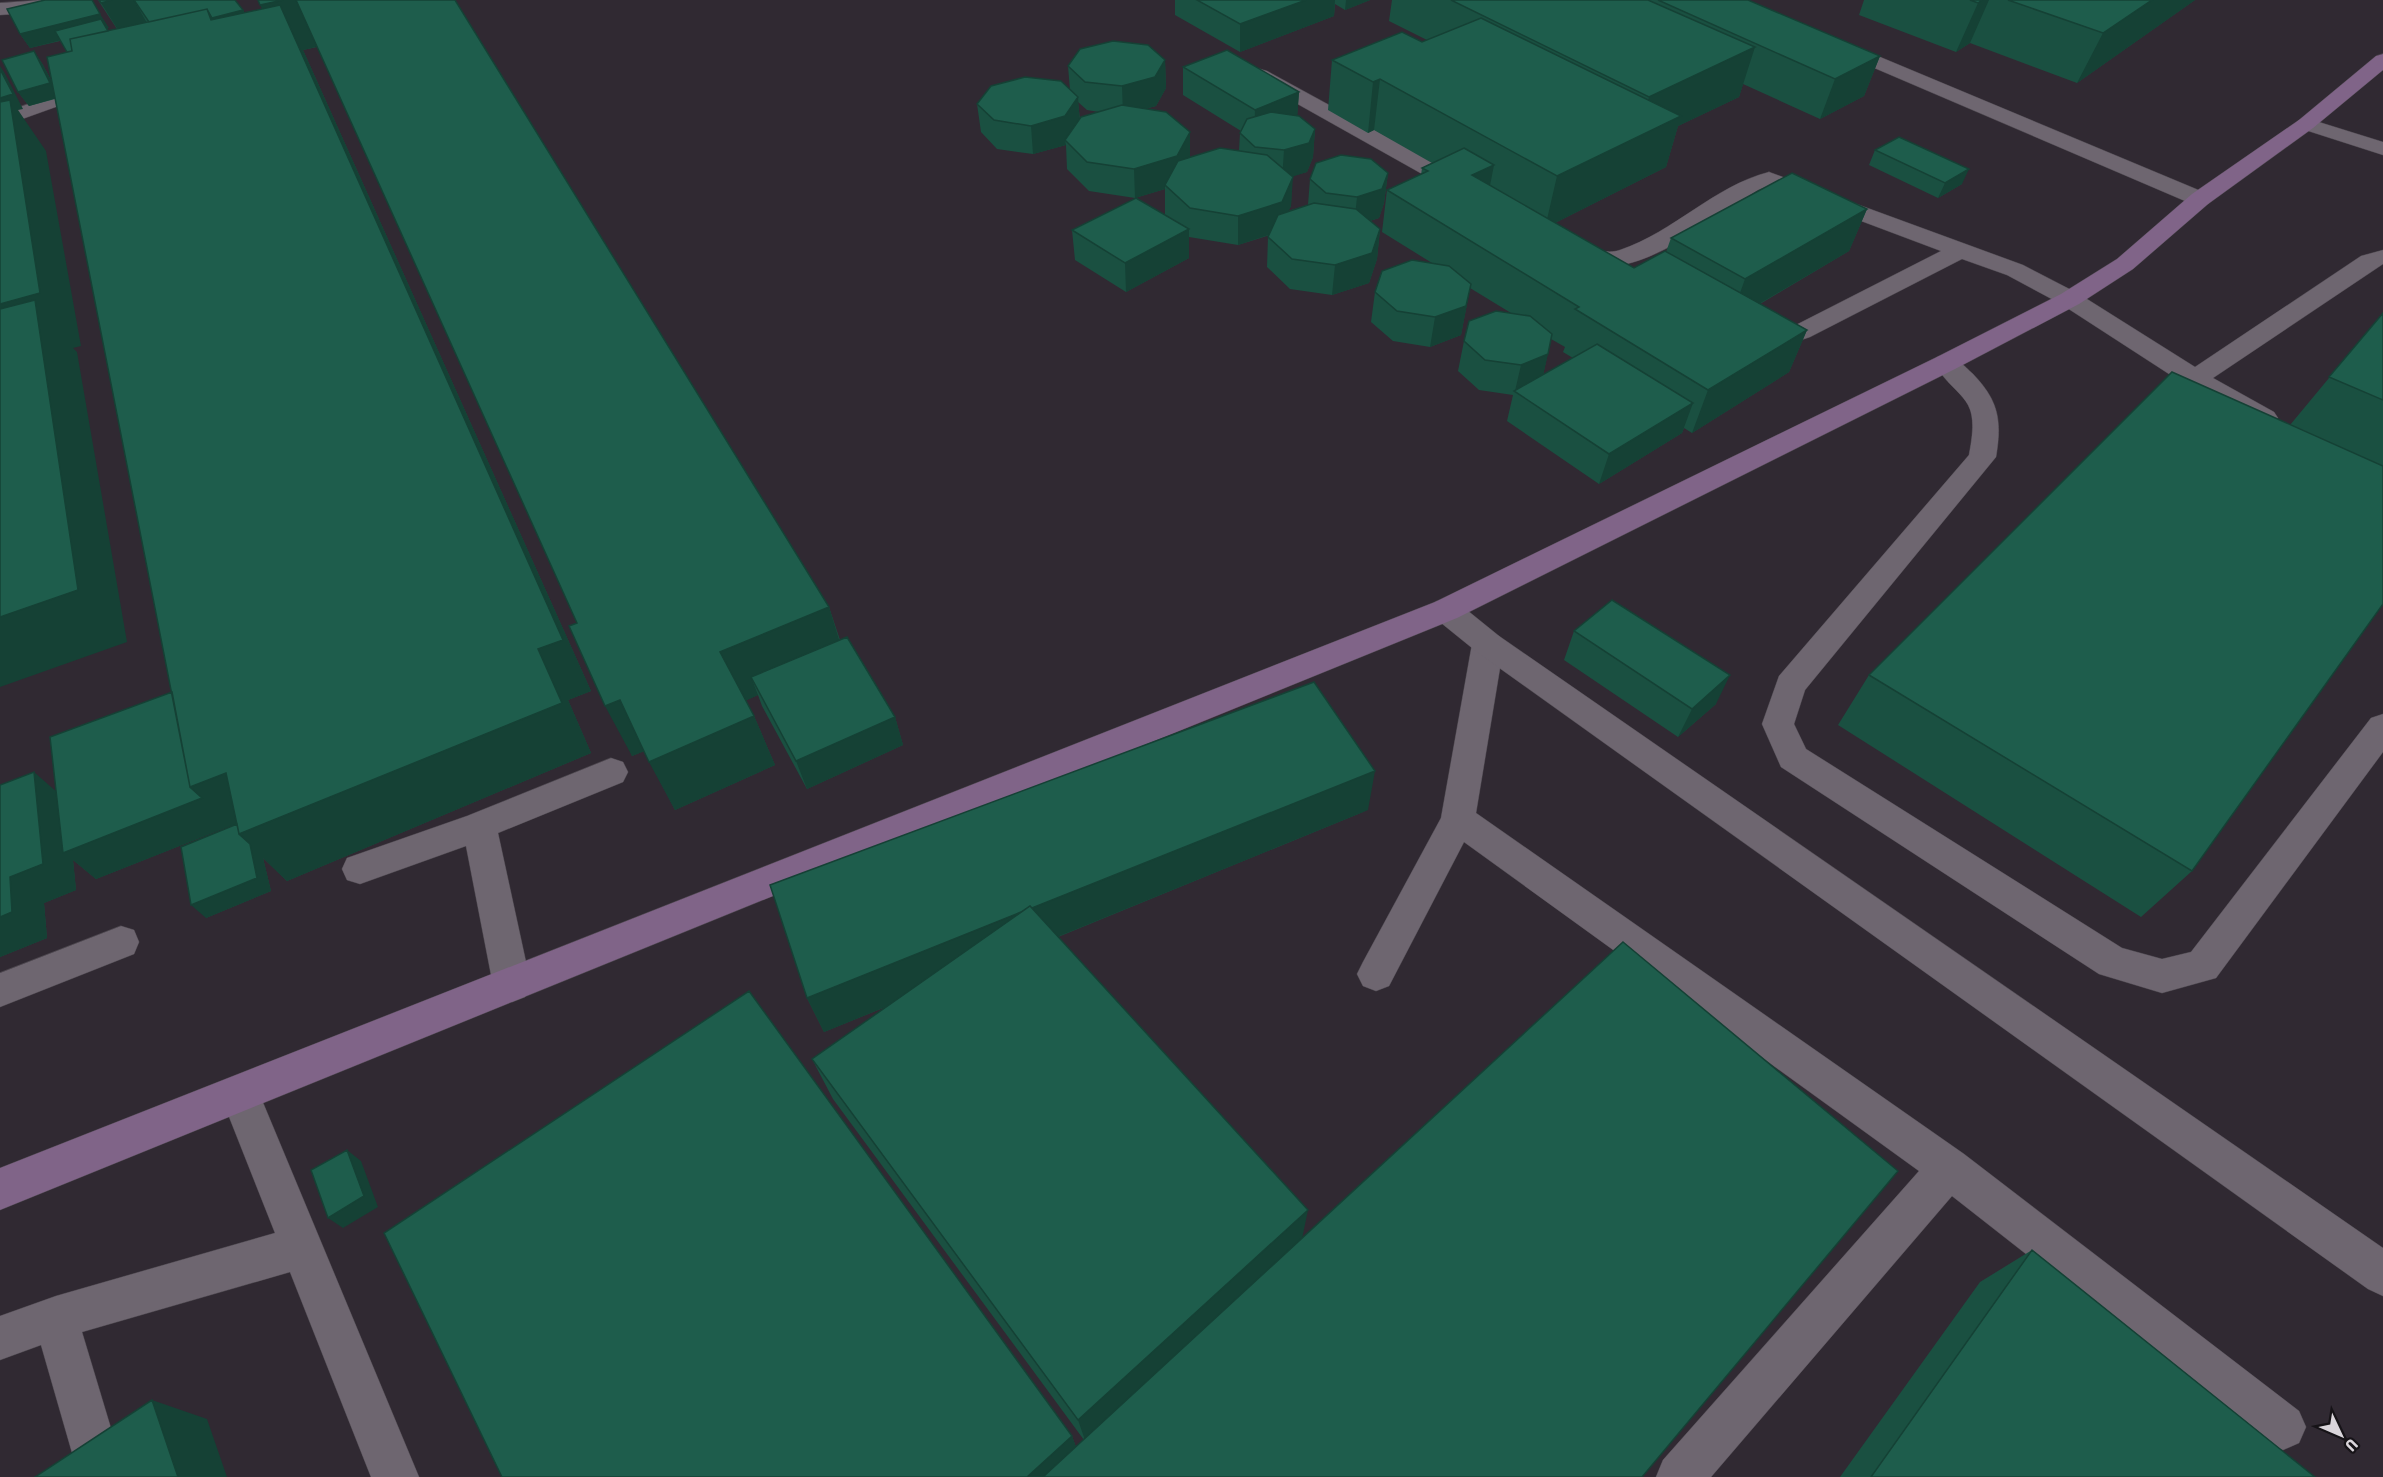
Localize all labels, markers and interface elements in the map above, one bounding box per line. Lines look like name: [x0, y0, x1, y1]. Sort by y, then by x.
north arrow: [2311, 1405, 2371, 1465]
text: U: [2342, 1436, 2362, 1455]

